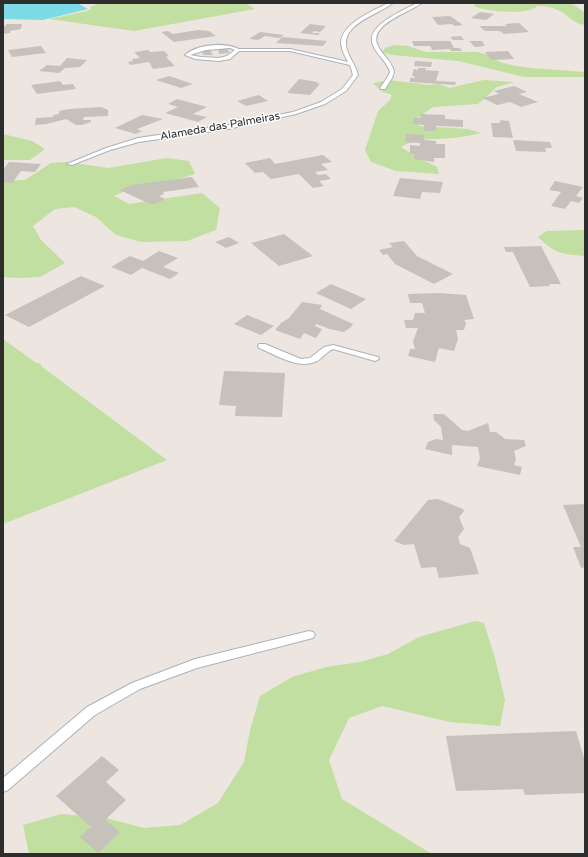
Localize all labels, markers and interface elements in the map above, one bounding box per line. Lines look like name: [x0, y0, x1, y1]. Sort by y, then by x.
street label: Alameda das Palmeiras: [159, 109, 281, 143]

